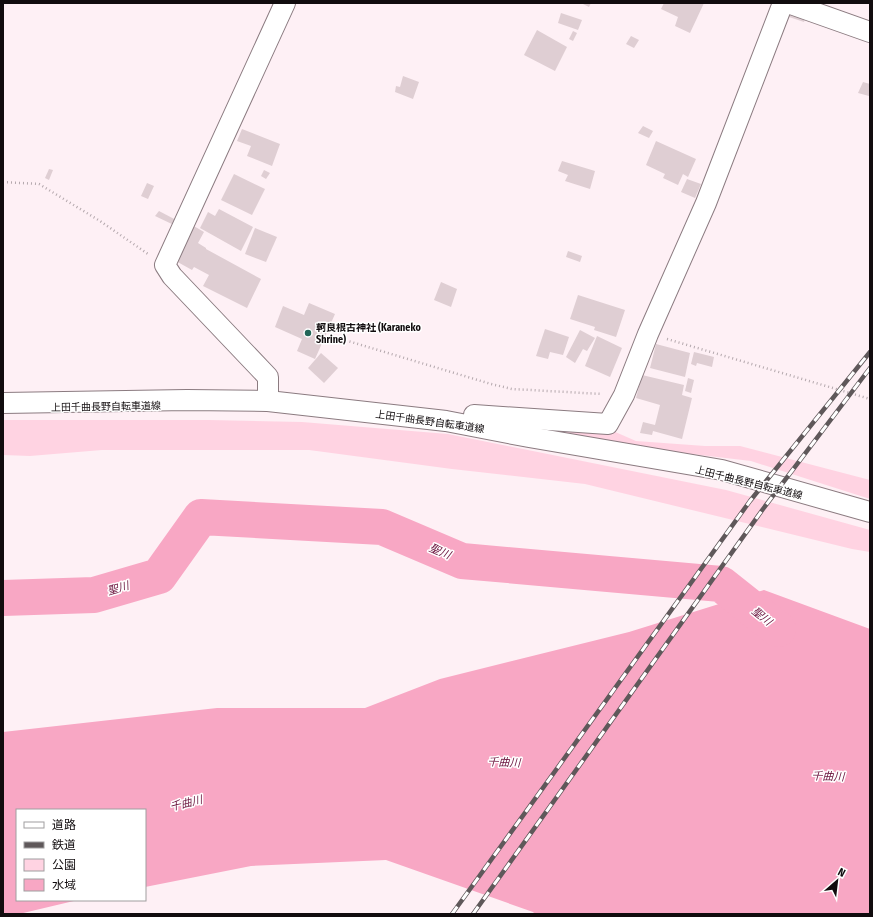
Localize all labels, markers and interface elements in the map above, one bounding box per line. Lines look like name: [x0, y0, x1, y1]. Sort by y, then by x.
place label: 軻良根古神社 (Karaneko Shrine): [316, 321, 421, 346]
marker: 軻良根古神社 (Karaneko Shrine): [303, 328, 313, 338]
street label: 上田千曲長野自転車道線: [51, 400, 161, 414]
street label: 上田千曲長野自転車道線: [375, 408, 485, 436]
street label: 上田千曲長野自転車道線: [694, 464, 804, 502]
water label: 聖川: [427, 541, 453, 562]
water label: 聖川: [106, 579, 131, 598]
water label: 聖川: [749, 604, 775, 629]
water label: 千曲川: [487, 755, 522, 770]
water label: 千曲川: [811, 769, 846, 784]
water label: 千曲川: [169, 793, 205, 814]
legend: [16, 809, 146, 901]
text: 道路: [52, 818, 76, 832]
text: 鉄道: [52, 838, 76, 852]
text: 公園: [52, 858, 76, 872]
north arrow: [817, 861, 857, 901]
text: N: [835, 865, 847, 880]
text: 水域: [52, 878, 76, 892]

